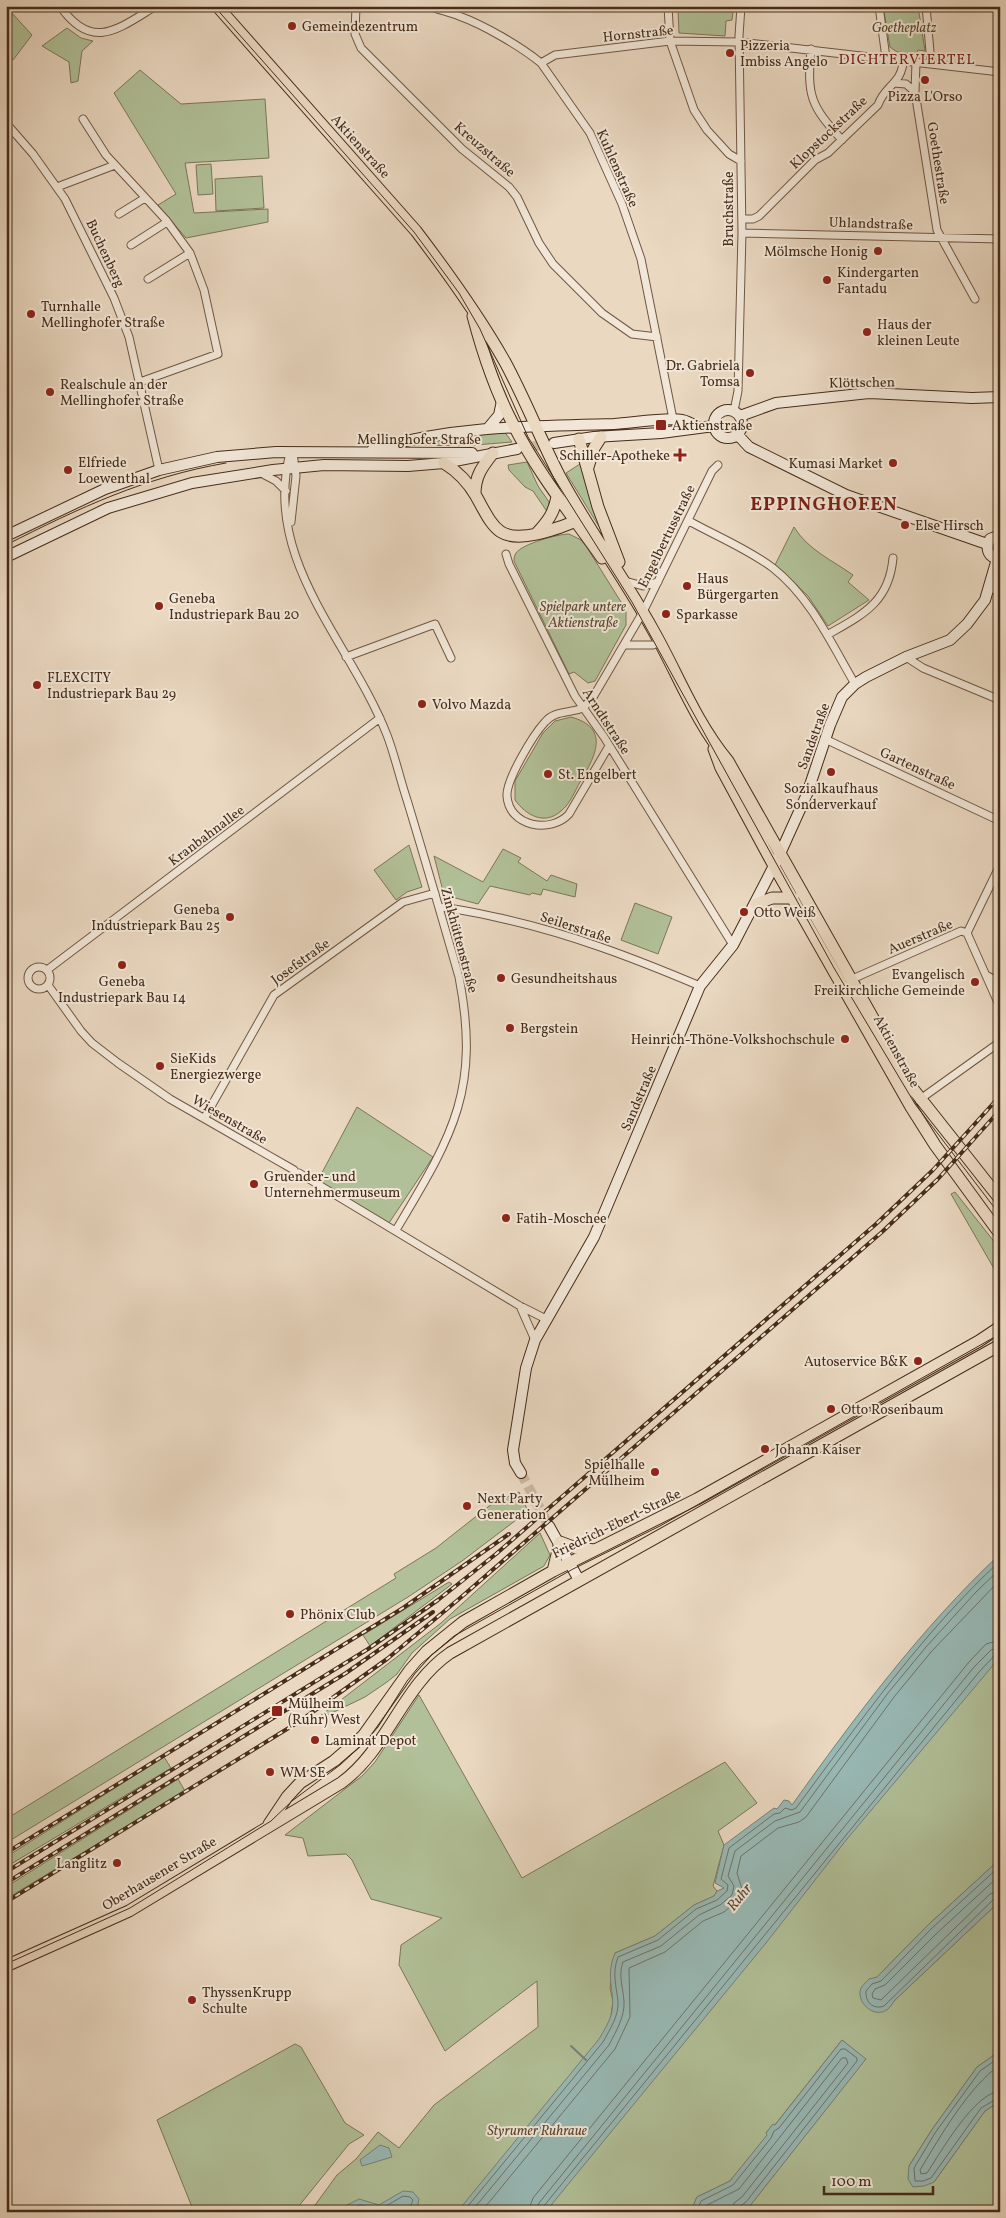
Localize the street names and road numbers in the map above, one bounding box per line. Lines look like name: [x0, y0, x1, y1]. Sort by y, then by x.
street label: Hornstraße: [602, 21, 675, 48]
street label: Klopstockstraße: [786, 92, 872, 174]
street label: Aktienstraße: [326, 111, 394, 183]
street label: Kreuzstraße: [449, 118, 519, 182]
street label: Goethestraße: [922, 121, 953, 206]
street label: Kuhlenstraße: [591, 127, 642, 211]
street label: Bruchstraße: [720, 171, 739, 247]
street label: Uhlandstraße: [829, 214, 914, 235]
street label: Buchenberg: [81, 216, 129, 291]
street label: Klöttschen: [829, 373, 895, 394]
street label: Mellinghofer Straße: [357, 431, 481, 450]
street label: Engelbertusstraße: [634, 482, 701, 591]
street label: Arndtstraße: [577, 685, 635, 759]
street label: Sandstraße: [794, 700, 835, 773]
street label: Gartenstraße: [876, 744, 959, 795]
street label: Kranbahnallee: [165, 801, 249, 871]
street label: Zinkhüttenstraße: [435, 885, 482, 996]
street label: Seilerstraße: [537, 908, 614, 949]
street label: Auerstraße: [885, 915, 956, 960]
street label: Josefstraße: [268, 934, 334, 990]
street label: Aktienstraße: [868, 1012, 924, 1092]
street label: Sandstraße: [617, 1062, 662, 1134]
street label: Wiesenstraße: [188, 1091, 271, 1150]
street label: Friedrich-Ebert-Straße: [549, 1485, 685, 1564]
street label: Oberhausener Straße: [99, 1832, 221, 1916]

